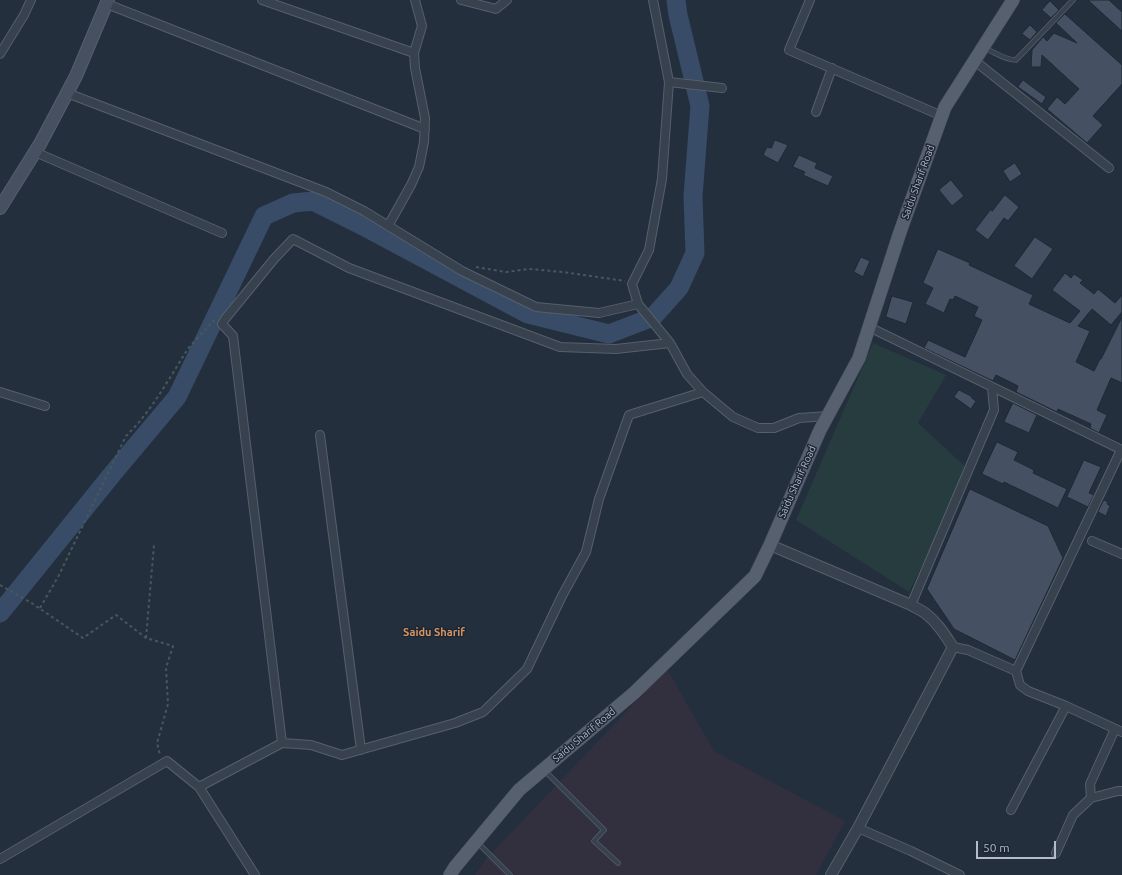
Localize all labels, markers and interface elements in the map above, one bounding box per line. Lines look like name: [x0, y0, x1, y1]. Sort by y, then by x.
street label: Saidu Sharif Road: [899, 143, 937, 221]
street label: Saidu Sharif Road: [776, 444, 818, 520]
district label: Saidu Sharif: [403, 625, 465, 639]
street label: Saidu Sharif Road: [550, 705, 618, 765]
scale bar: [978, 833, 1058, 859]
text: 50 m: [983, 841, 1010, 854]

